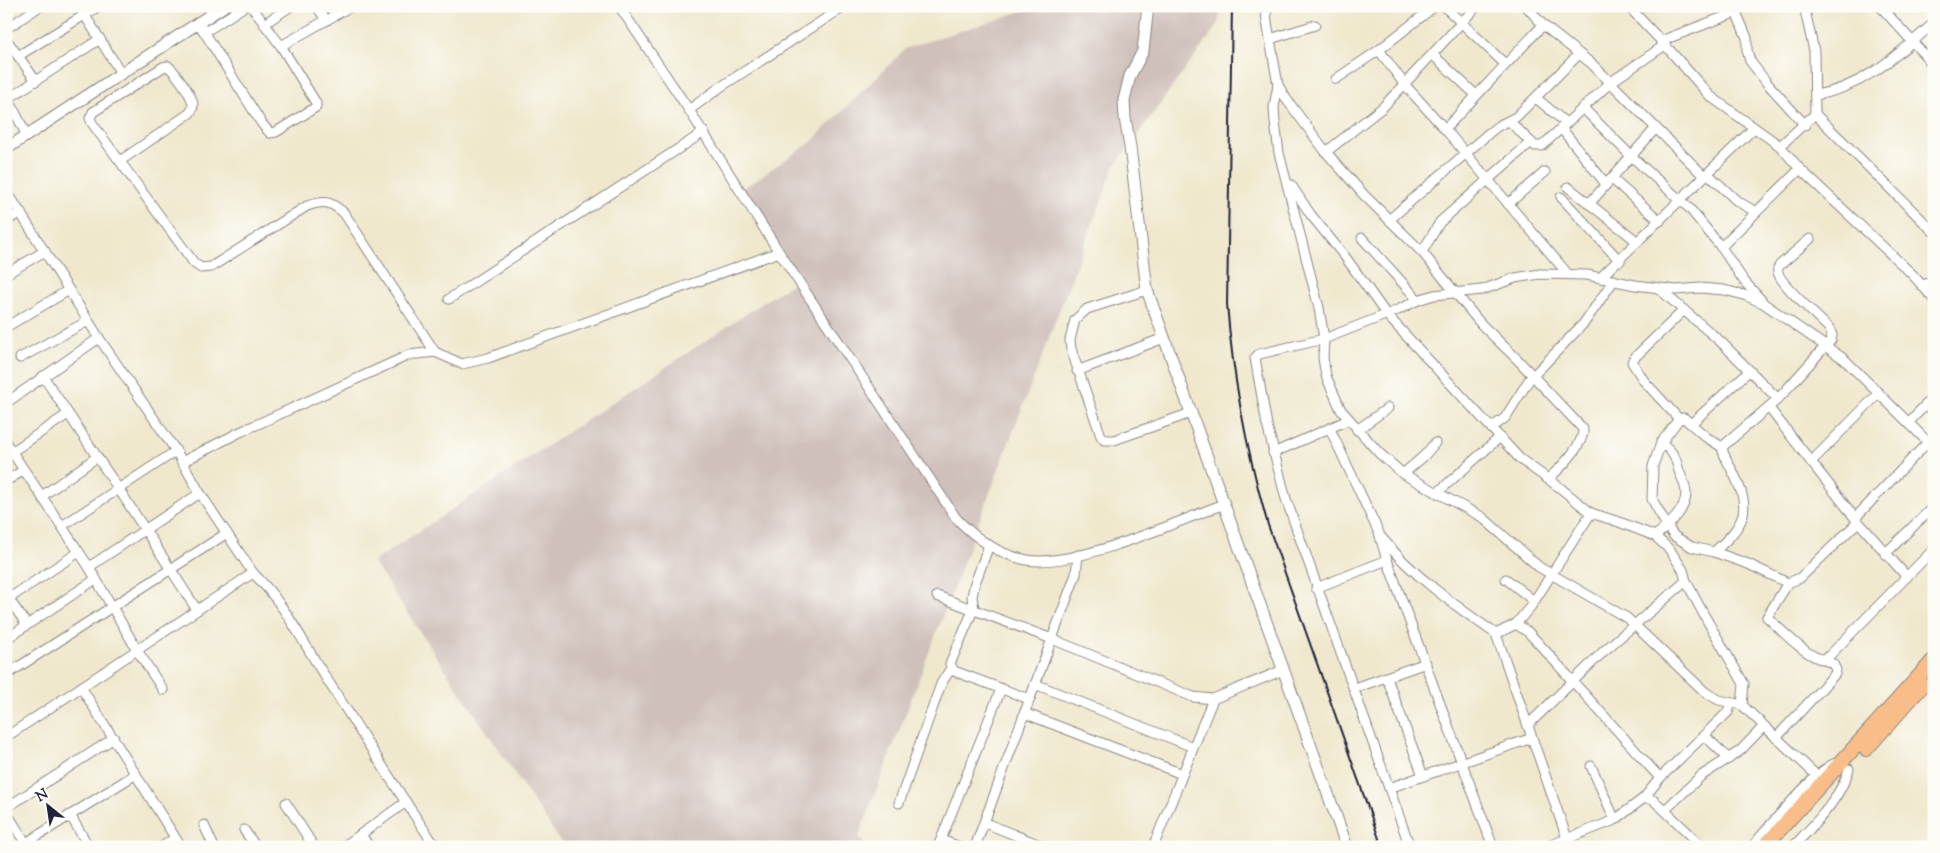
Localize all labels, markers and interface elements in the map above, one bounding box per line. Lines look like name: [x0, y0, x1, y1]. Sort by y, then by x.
north arrow: [22, 780, 72, 830]
text: N: [33, 785, 52, 808]

